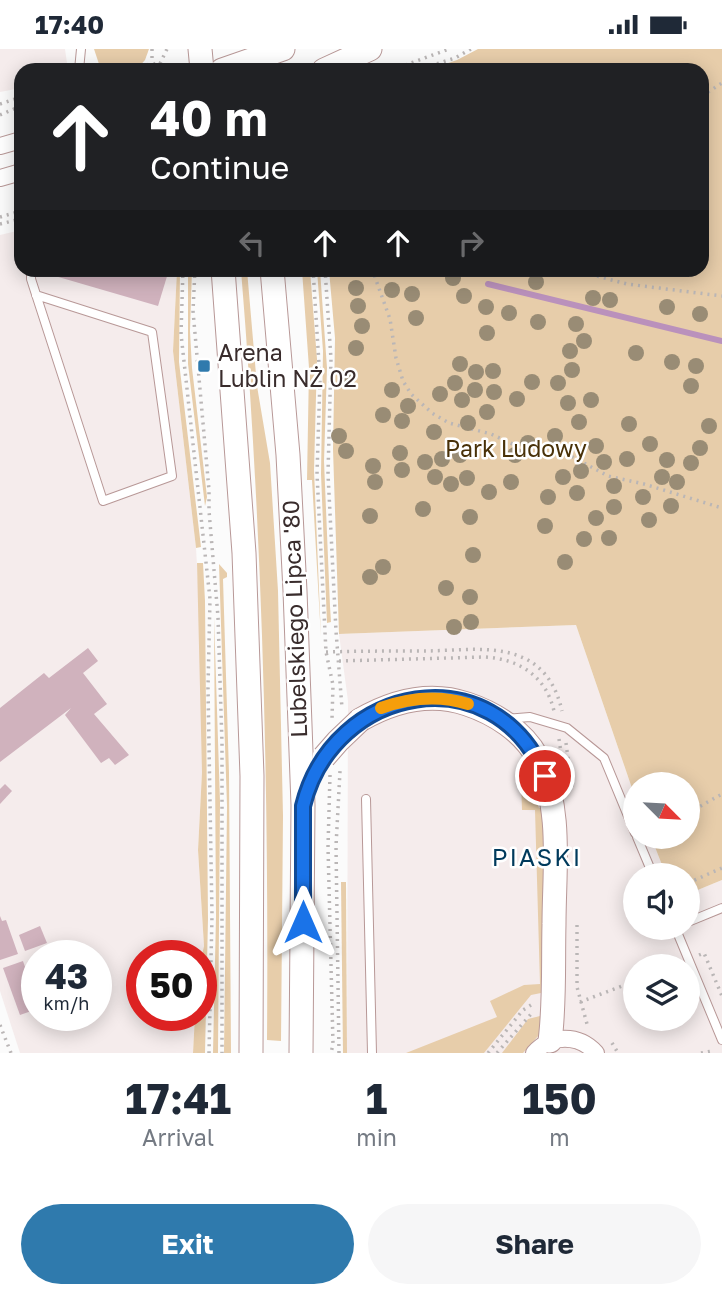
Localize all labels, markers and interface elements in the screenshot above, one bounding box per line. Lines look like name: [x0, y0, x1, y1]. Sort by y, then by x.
text: 17:40: [35, 9, 104, 40]
text: 40 m: [150, 88, 268, 147]
icon: ahead: [35, 91, 126, 182]
text: Continue: [150, 148, 289, 186]
icon: left: [233, 224, 271, 262]
icon: ahead: [306, 224, 344, 262]
icon: ahead: [379, 224, 417, 262]
icon: right: [452, 224, 490, 262]
place label: Arena Lublin NŻ 02: [218, 338, 357, 392]
marker: Arena Lublin NŻ 02: [196, 358, 212, 374]
park label: Park Ludowy: [445, 434, 587, 462]
street label: Lubelskiego Lipca '80: [276, 500, 312, 738]
pin: [515, 746, 575, 806]
icon: arrive: [526, 757, 564, 795]
north arrow: [623, 772, 700, 849]
map controls: [623, 772, 700, 1031]
district label: PIASKI: [492, 842, 582, 871]
button: sound: [623, 863, 700, 940]
position arrow: [266, 885, 340, 959]
speed limit sign: 50: [126, 940, 217, 1031]
button: layers: [623, 954, 700, 1031]
text: 43: [45, 955, 88, 997]
text: km/h: [44, 992, 89, 1014]
text: 17:41: [125, 1073, 231, 1123]
text: 1: [366, 1073, 387, 1123]
text: 150: [522, 1073, 597, 1123]
text: Arrival: [142, 1123, 214, 1151]
text: min: [356, 1123, 397, 1151]
text: m: [549, 1123, 570, 1151]
button: Exit: [21, 1204, 354, 1284]
button: Share: [368, 1204, 701, 1284]

